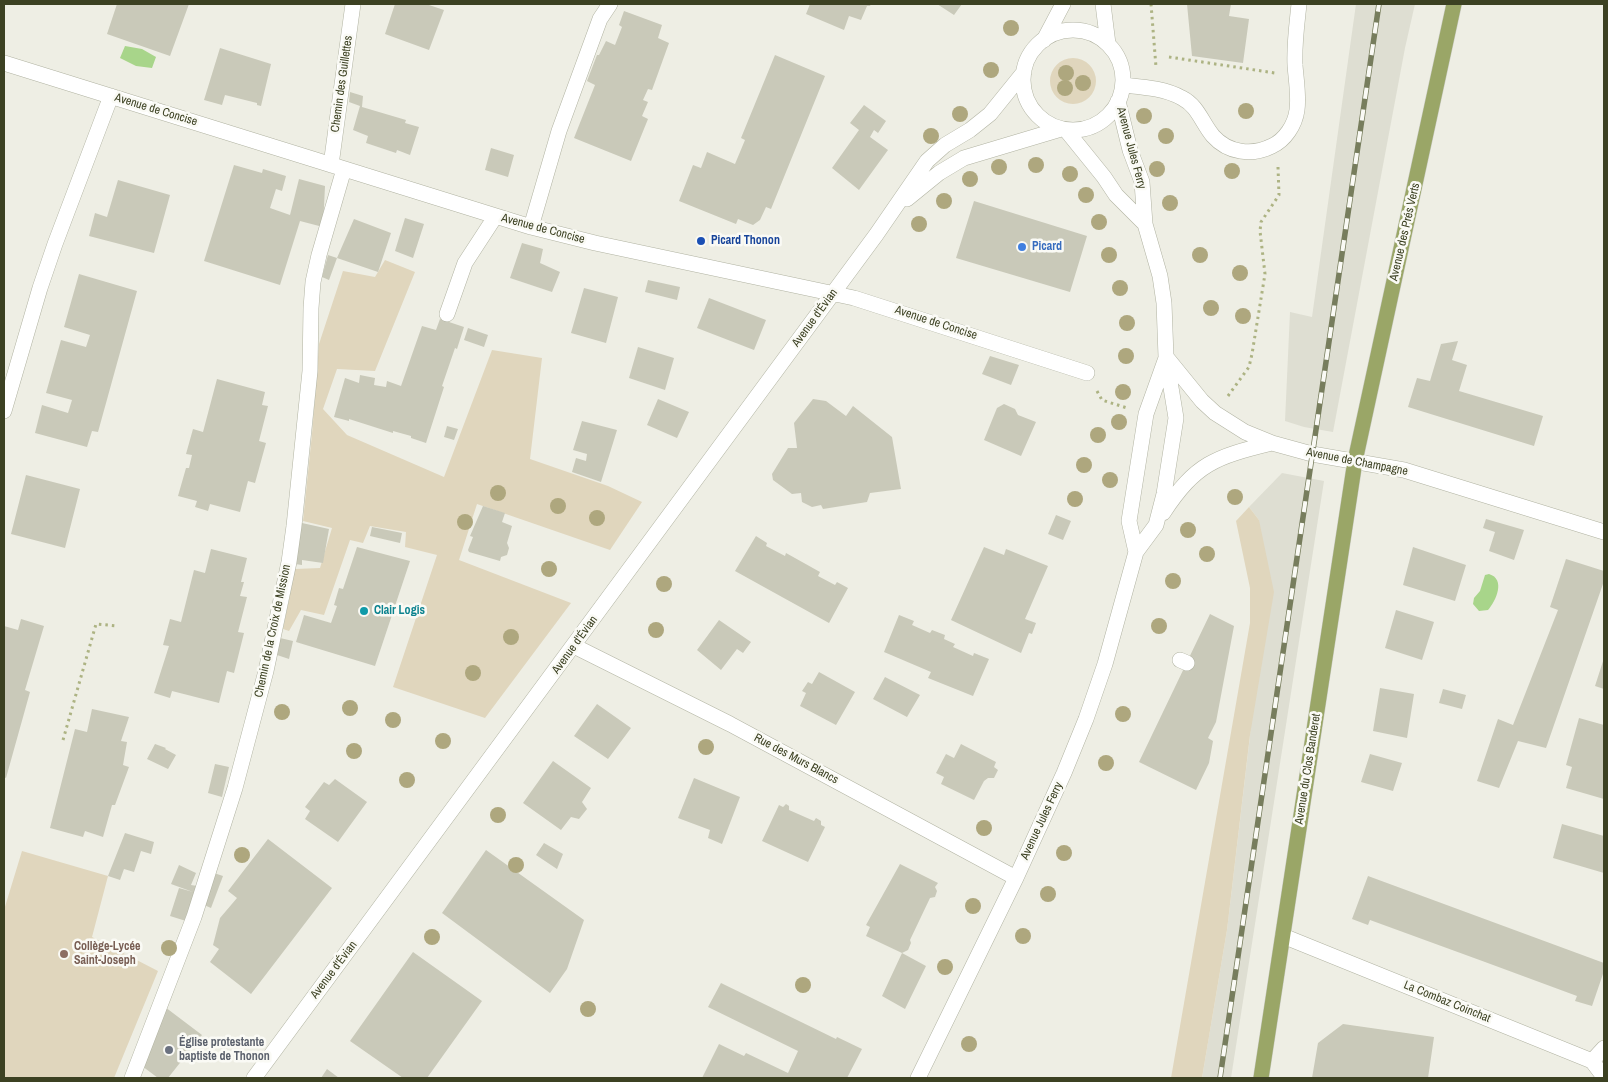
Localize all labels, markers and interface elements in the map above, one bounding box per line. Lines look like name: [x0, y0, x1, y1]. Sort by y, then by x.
street label: Chemin des Guillettes: [328, 35, 356, 133]
street label: Avenue de Concise: [113, 91, 199, 129]
street label: Avenue Jules Ferry: [1113, 106, 1149, 190]
street label: Avenue des Prés Verts: [1387, 182, 1423, 282]
street label: Avenue de Concise: [500, 211, 586, 247]
place label: Picard Thonon: [711, 234, 780, 248]
marker: Picard Thonon: [695, 235, 707, 247]
place label: Picard: [1032, 240, 1062, 254]
marker: Picard: [1016, 241, 1028, 253]
street label: Avenue d'Évian: [789, 286, 841, 350]
street label: Avenue de Concise: [893, 303, 979, 343]
street label: Avenue de Champagne: [1305, 445, 1409, 479]
street label: Chemin de la Croix de Mission: [252, 563, 294, 699]
place label: Clair Logis: [374, 604, 425, 618]
marker: Clair Logis: [358, 605, 370, 617]
street label: Avenue d'Évian: [549, 613, 601, 677]
street label: Avenue du Clos Banderet: [1292, 713, 1324, 825]
street label: Rue des Murs Blancs: [751, 731, 841, 787]
street label: Avenue Jules Ferry: [1018, 780, 1066, 862]
street label: Avenue d'Évian: [308, 938, 360, 1002]
place label: Collège-Lycée Saint-Joseph: [74, 940, 140, 968]
marker: Collège-Lycée Saint-Joseph: [58, 948, 70, 960]
street label: La Combaz Coinchat: [1401, 978, 1493, 1026]
place label: Église protestante baptiste de Thonon: [179, 1036, 270, 1064]
marker: Église protestante baptiste de Thonon: [163, 1044, 175, 1056]

